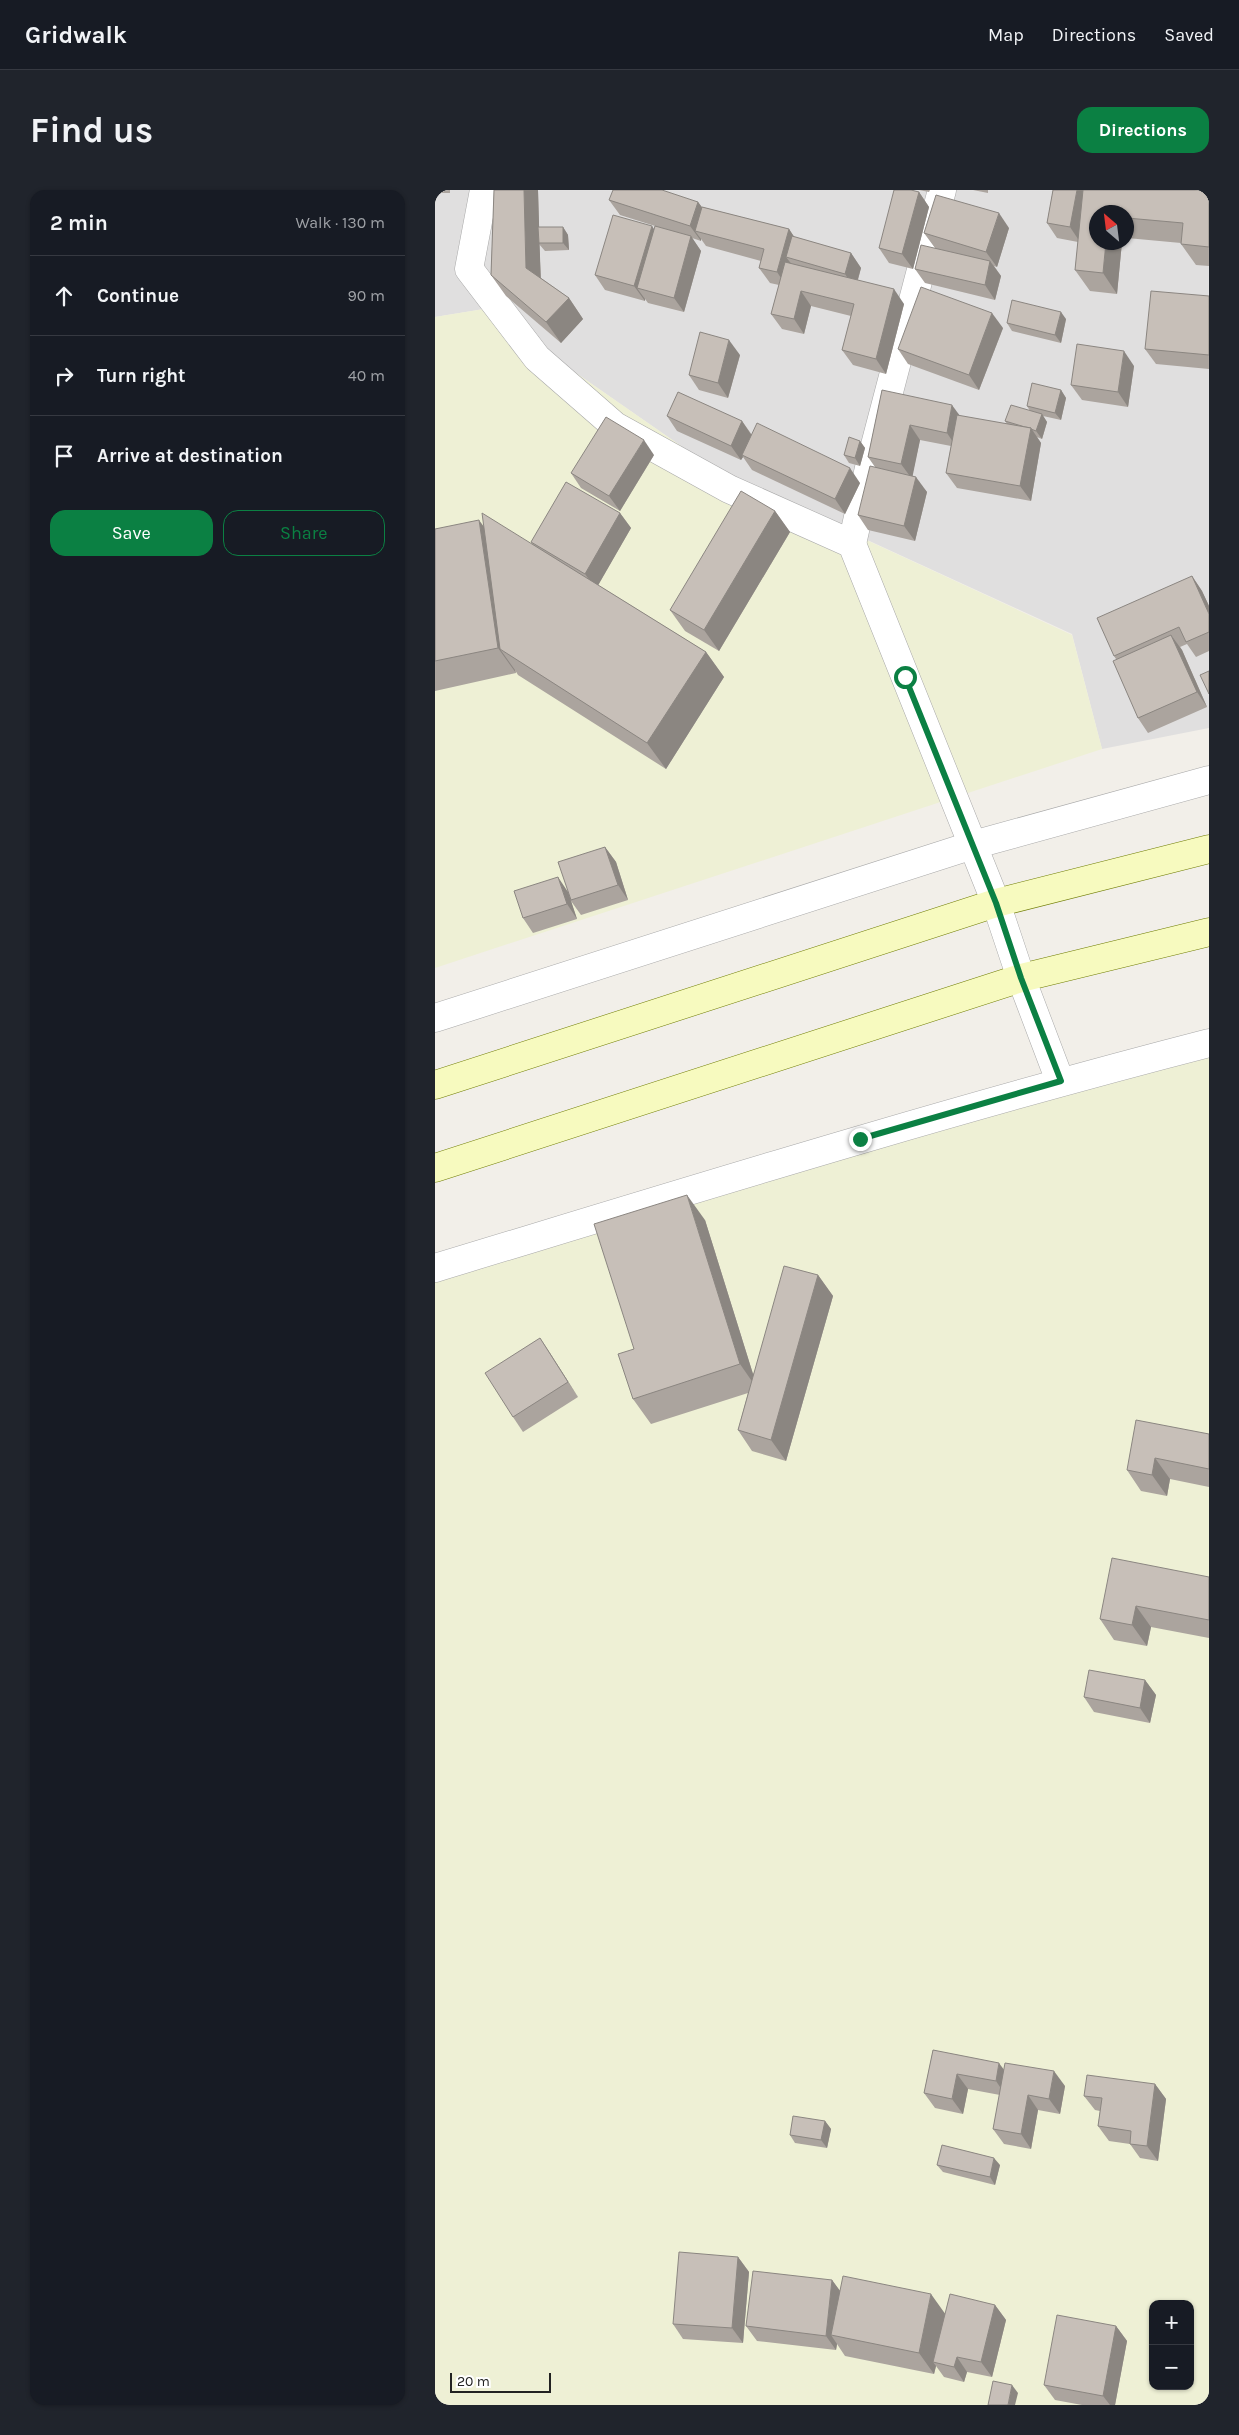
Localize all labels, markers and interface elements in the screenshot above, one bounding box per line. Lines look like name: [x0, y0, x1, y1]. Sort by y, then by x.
text: Gridwalk: [25, 21, 127, 49]
text: Map: [988, 24, 1024, 46]
text: Directions: [1052, 24, 1136, 46]
text: Saved: [1164, 24, 1214, 46]
button: Directions: [1077, 107, 1209, 153]
text: Find us: [30, 110, 153, 151]
north arrow: [1089, 205, 1134, 250]
text: 2 min: [50, 211, 108, 235]
text: Walk · 130 m: [295, 213, 385, 232]
icon: ahead: [50, 282, 78, 310]
text: Continue: [97, 285, 179, 307]
text: 90 m: [347, 286, 385, 305]
icon: right: [50, 362, 78, 390]
text: Turn right: [97, 365, 186, 387]
text: 40 m: [348, 366, 385, 385]
icon: arrive: [50, 442, 78, 470]
text: Arrive at destination: [97, 445, 283, 467]
button: Save: [50, 510, 213, 556]
button: Share: [223, 510, 385, 556]
route start: [894, 666, 917, 689]
route end: [849, 1128, 872, 1151]
map controls: [1149, 2300, 1194, 2390]
button: +: [1149, 2300, 1194, 2345]
button: −: [1149, 2345, 1194, 2390]
scale bar: [450, 2370, 551, 2393]
text: 20 m: [457, 2373, 490, 2390]

